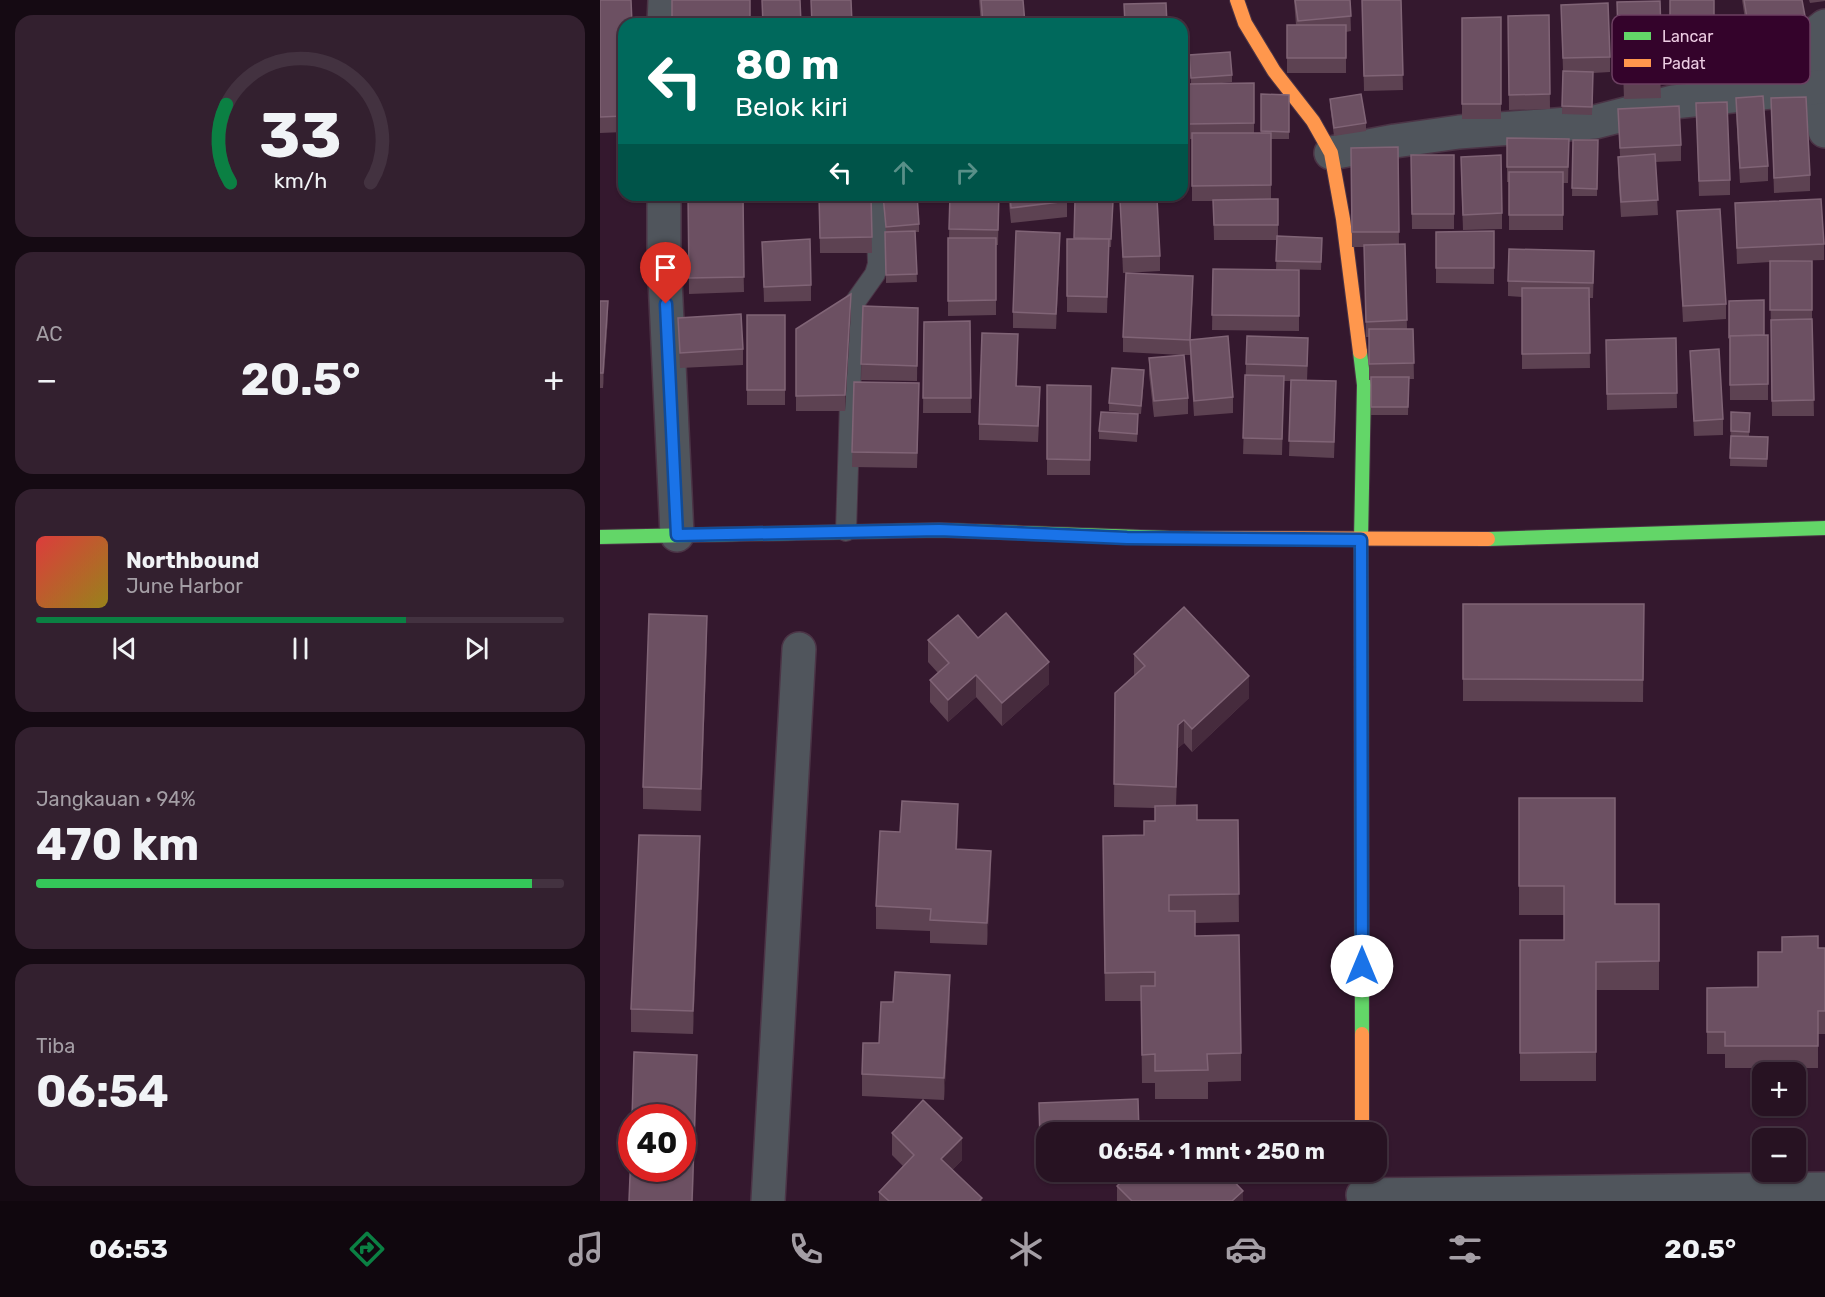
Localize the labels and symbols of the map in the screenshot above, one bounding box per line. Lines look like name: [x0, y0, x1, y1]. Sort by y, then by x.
legend: [1612, 15, 1810, 84]
text: Lancar: [1662, 27, 1713, 46]
text: Padat: [1662, 54, 1705, 73]
pin: [640, 242, 691, 304]
position arrow: [1330, 934, 1394, 998]
speed limit sign: 40: [618, 1104, 696, 1182]

